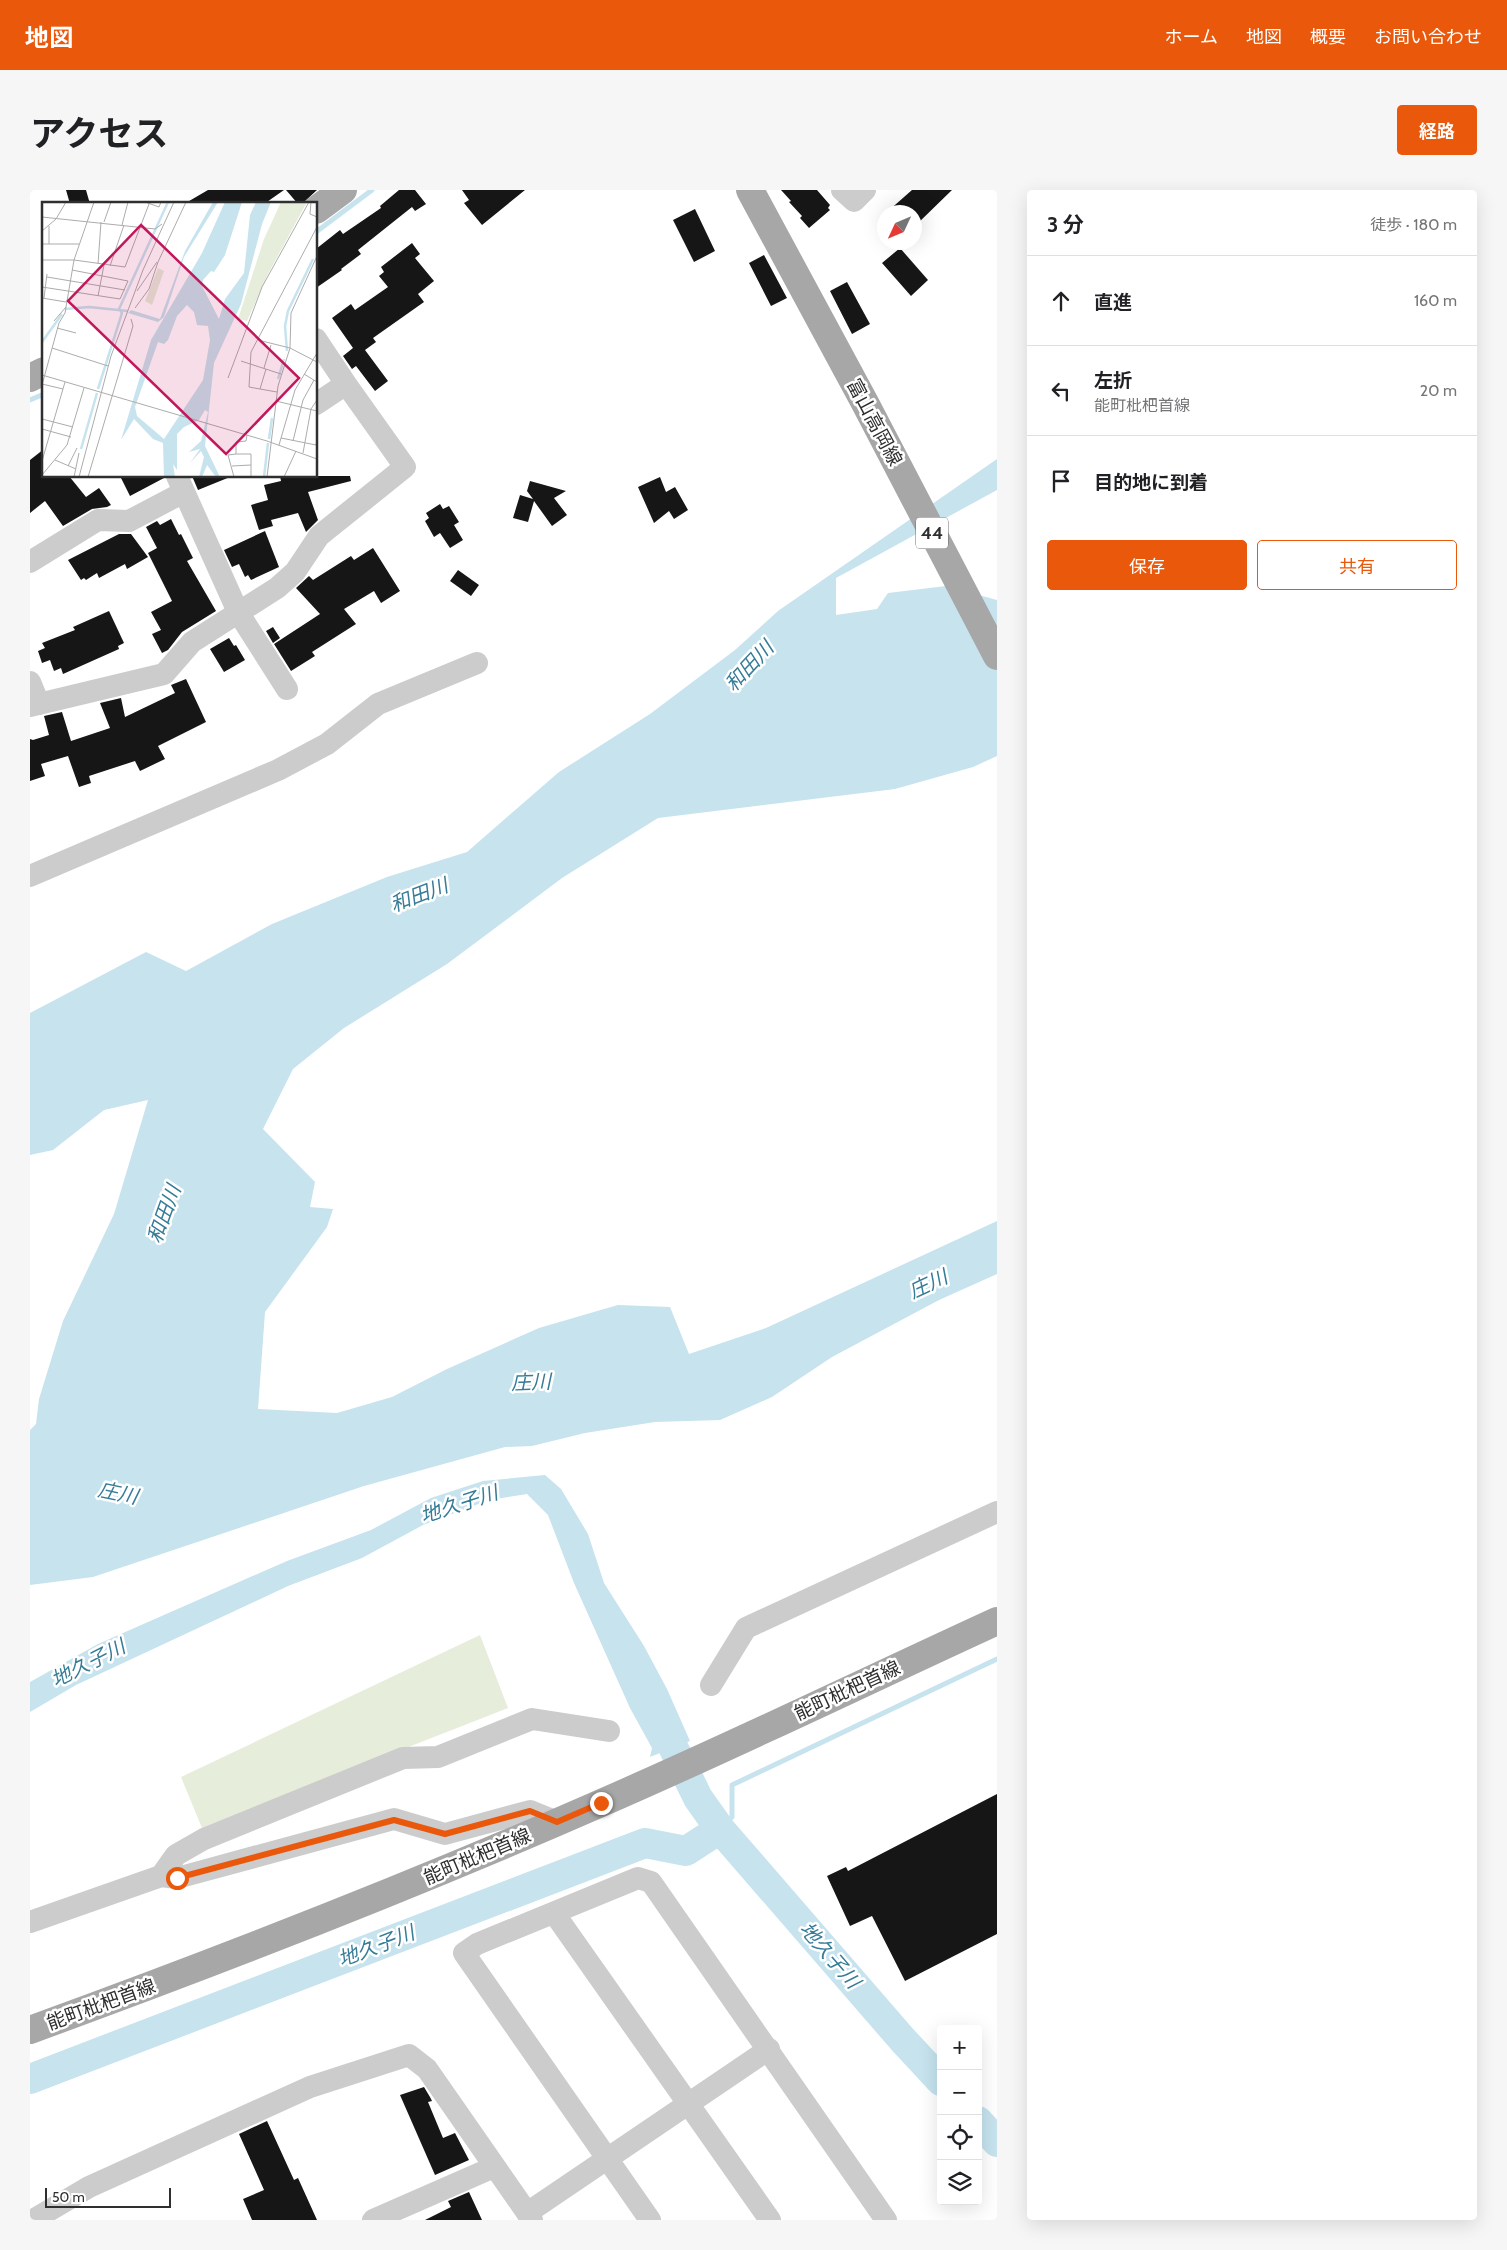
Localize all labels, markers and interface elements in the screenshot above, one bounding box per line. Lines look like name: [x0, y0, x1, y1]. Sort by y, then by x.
text: 地図: [25, 23, 73, 52]
text: ホーム: [1165, 26, 1218, 48]
text: 地図: [1246, 26, 1282, 48]
text: 概要: [1310, 26, 1346, 48]
text: お問い合わせ: [1374, 26, 1482, 48]
button: 経路: [1397, 105, 1477, 155]
text: アクセス: [30, 112, 168, 155]
inset map: [42, 202, 318, 478]
north arrow: [877, 205, 922, 250]
text: 3 分: [1047, 212, 1084, 237]
text: 徒歩 · 180 m: [1370, 215, 1457, 234]
icon: ahead: [1047, 287, 1075, 315]
text: 直進: [1094, 291, 1132, 314]
text: 160 m: [1414, 291, 1457, 310]
text: 左折: [1094, 369, 1132, 392]
street label: 富山高岡線: [842, 375, 907, 470]
icon: left: [1047, 377, 1075, 405]
text: 20 m: [1420, 381, 1457, 400]
text: 能町枇杷首線: [1094, 396, 1190, 415]
icon: arrive: [1047, 467, 1075, 495]
text: 目的地に到着: [1094, 471, 1208, 494]
road number: 44: [916, 518, 948, 548]
button: 保存: [1047, 540, 1247, 590]
button: 共有: [1257, 540, 1457, 590]
water label: 和田川: [720, 634, 780, 696]
water label: 和田川: [387, 872, 453, 917]
water label: 和田川: [142, 1180, 186, 1246]
water label: 庄川: [905, 1264, 953, 1303]
water label: 庄川: [511, 1369, 553, 1395]
water label: 庄川: [96, 1477, 142, 1509]
water label: 地久子川: [417, 1480, 503, 1528]
water label: 地久子川: [47, 1633, 131, 1692]
street label: 能町枇杷首線: [791, 1656, 904, 1725]
route end: [590, 1792, 613, 1815]
street label: 能町枇杷首線: [420, 1824, 534, 1889]
route start: [166, 1867, 189, 1890]
water label: 地久子川: [795, 1917, 867, 1995]
water label: 地久子川: [334, 1920, 420, 1972]
street label: 能町枇杷首線: [44, 1974, 159, 2035]
map controls: [937, 2025, 982, 2205]
button: +: [937, 2025, 982, 2070]
button: −: [937, 2070, 982, 2115]
button: locate: [937, 2115, 982, 2160]
button: layers: [937, 2160, 982, 2205]
scale bar: [45, 2185, 171, 2208]
text: 50 m: [52, 2188, 85, 2206]

